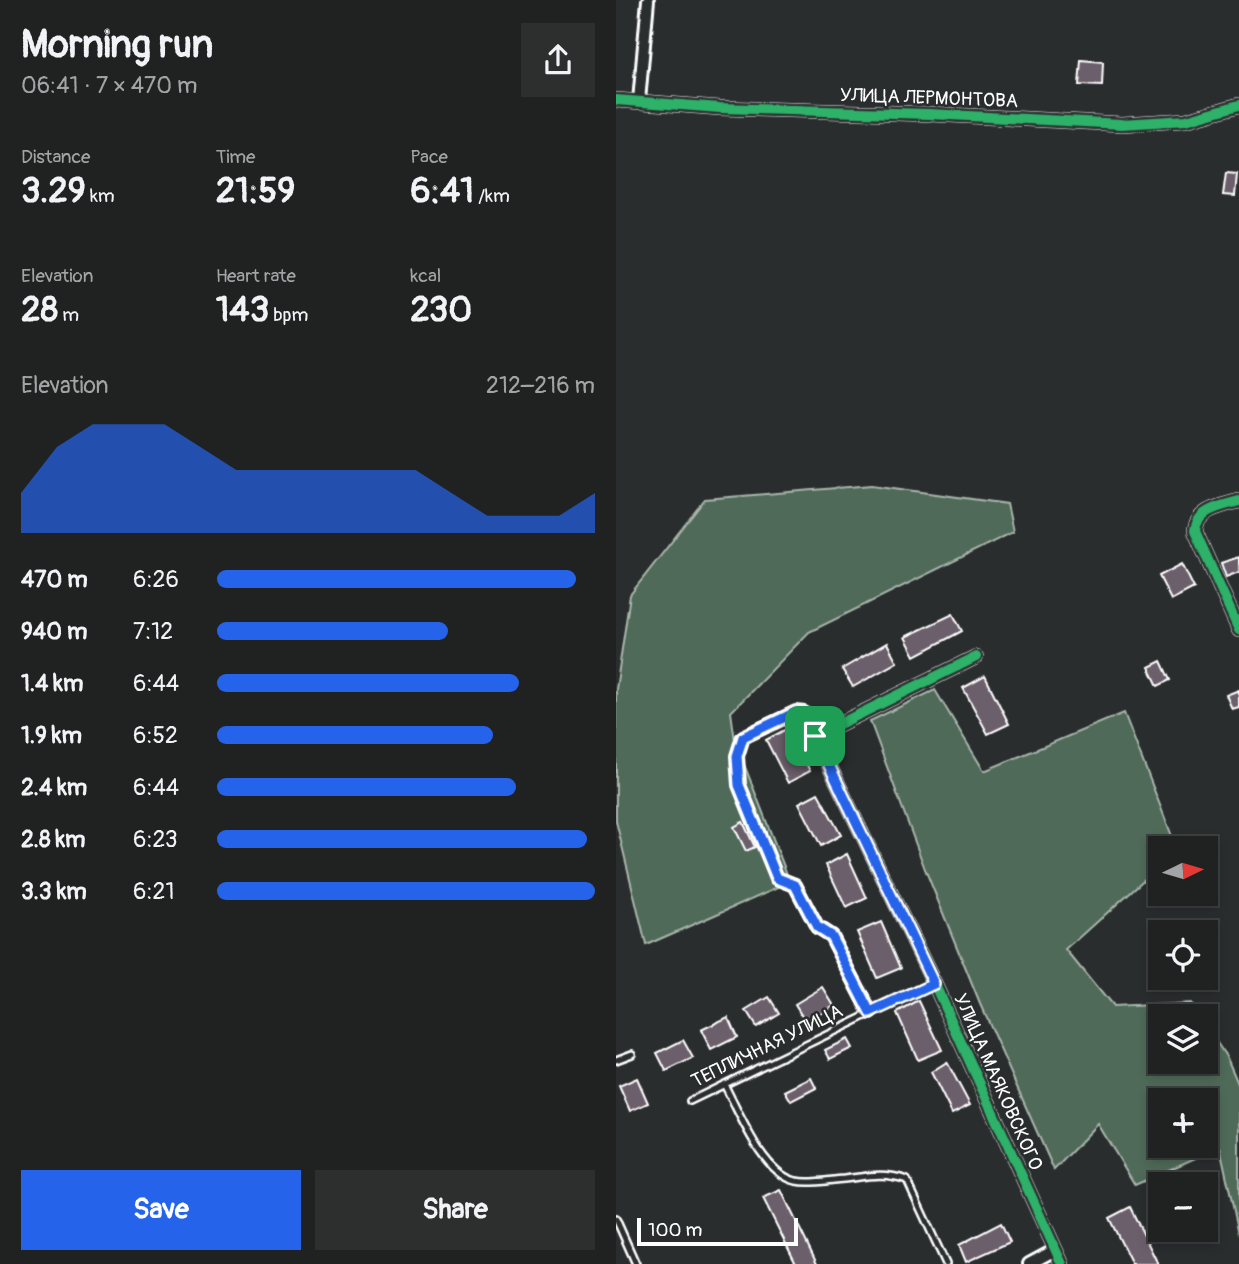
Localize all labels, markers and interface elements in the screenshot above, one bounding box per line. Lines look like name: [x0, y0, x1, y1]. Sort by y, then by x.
text: Morning run: [21, 21, 213, 69]
button: share: [521, 23, 595, 97]
text: 06:41 · 7 × 470 m: [21, 71, 197, 100]
street label: УЛИЦА ЛЕРМОНТОВА: [839, 83, 1019, 113]
text: Distance: [21, 145, 90, 169]
text: Time: [216, 145, 255, 169]
text: Pace: [410, 145, 448, 169]
text: 3.29: [21, 169, 86, 213]
text: 21:59: [216, 169, 295, 213]
text: 6:41: [410, 169, 474, 213]
text: km: [86, 184, 115, 208]
text: /km: [474, 184, 510, 208]
text: Elevation: [21, 264, 93, 288]
text: Heart rate: [216, 264, 296, 288]
text: kcal: [410, 264, 441, 288]
text: 28: [21, 288, 58, 332]
text: 143: [216, 288, 269, 332]
text: 230: [410, 288, 472, 332]
text: m: [58, 303, 79, 327]
text: bpm: [269, 303, 308, 327]
text: Elevation: [21, 371, 109, 400]
text: 212–216 m: [486, 371, 595, 400]
text: 470 m: [21, 565, 88, 594]
text: 6:26: [133, 565, 179, 594]
text: 940 m: [21, 617, 87, 646]
text: 7:12: [133, 617, 173, 646]
text: 1.4 km: [21, 669, 83, 698]
text: 6:44: [133, 669, 179, 698]
pin: [785, 706, 845, 766]
icon: arrive: [796, 717, 834, 755]
text: 1.9 km: [21, 721, 82, 750]
text: 6:52: [133, 721, 178, 750]
text: 2.4 km: [21, 773, 87, 802]
text: 6:44: [133, 773, 179, 802]
text: 2.8 km: [21, 825, 86, 854]
text: 6:23: [133, 825, 178, 854]
north arrow: [1148, 836, 1218, 906]
map controls: [1148, 836, 1218, 1242]
text: 3.3 km: [21, 877, 87, 906]
text: 6:21: [133, 877, 174, 906]
button: locate: [1148, 920, 1218, 990]
street label: УЛИЦА МАЯКОВСКОГО: [948, 990, 1048, 1174]
street label: ТЕПЛИЧНАЯ УЛИЦА: [687, 999, 847, 1093]
button: layers: [1148, 1004, 1218, 1074]
button: +: [1148, 1088, 1218, 1158]
button: Save: [21, 1170, 301, 1250]
button: Share: [315, 1170, 595, 1250]
button: −: [1148, 1172, 1218, 1242]
scale bar: [637, 1215, 798, 1247]
text: 100 m: [648, 1218, 702, 1242]

